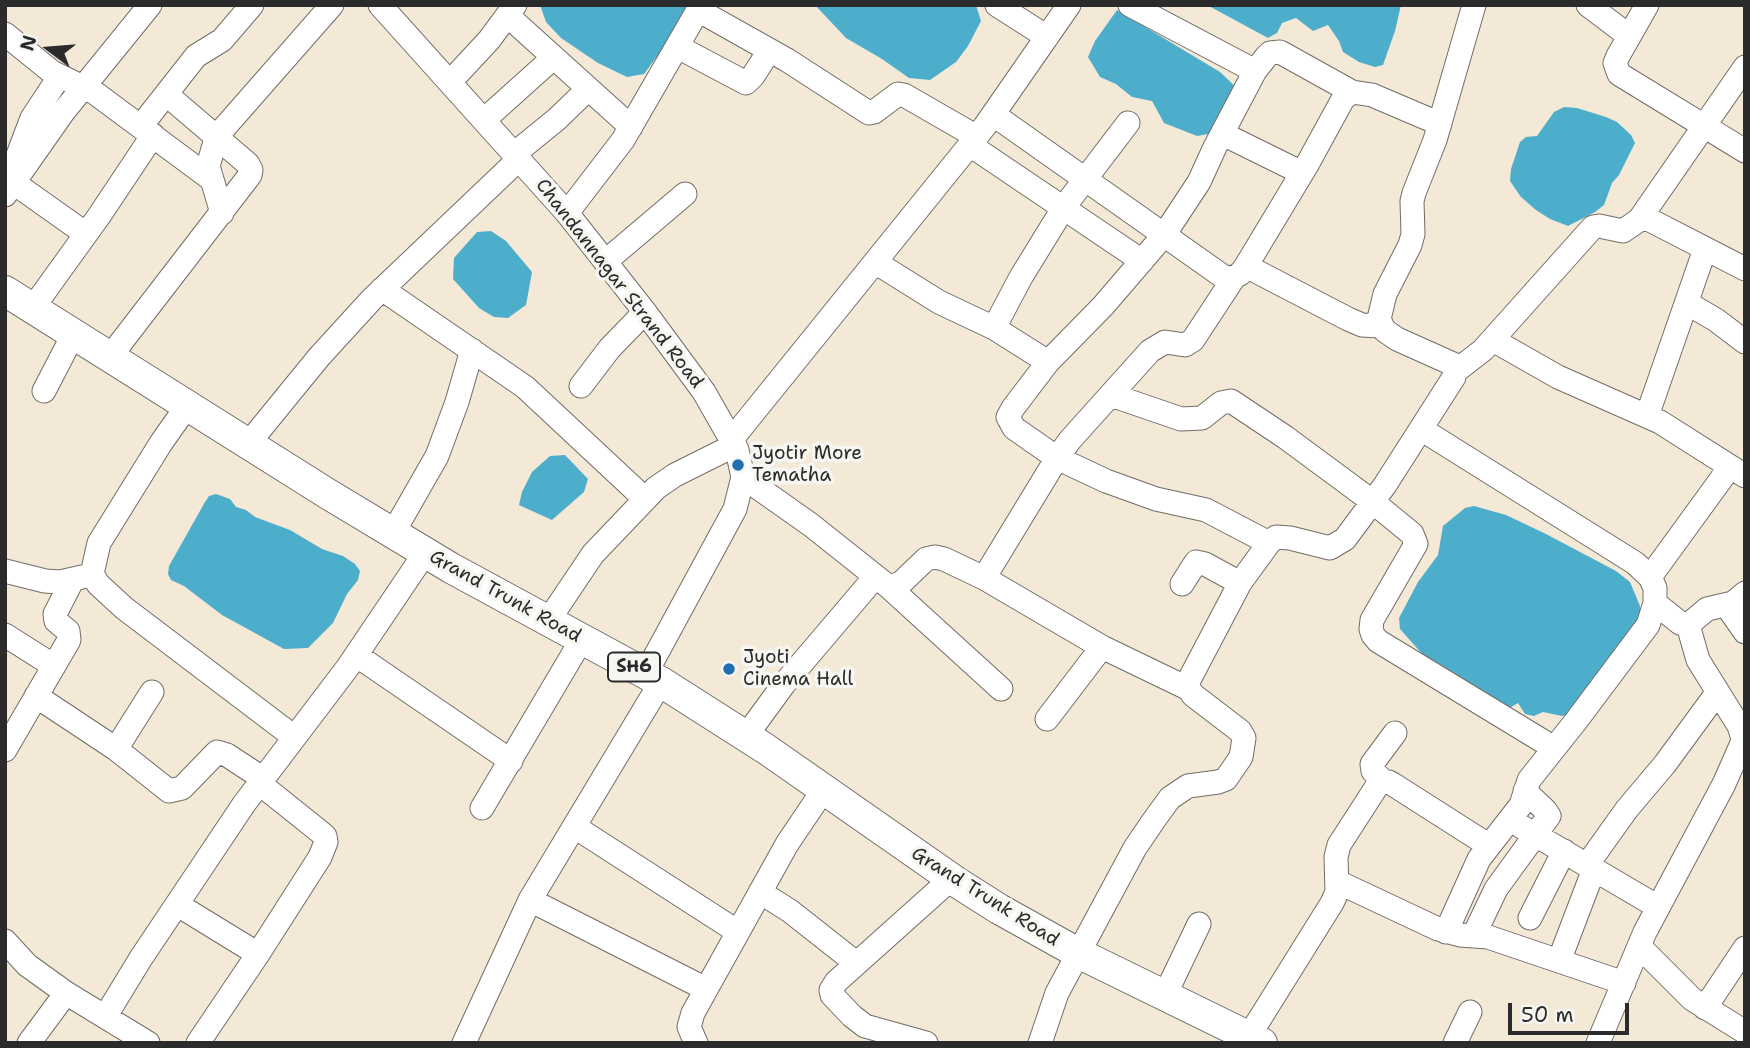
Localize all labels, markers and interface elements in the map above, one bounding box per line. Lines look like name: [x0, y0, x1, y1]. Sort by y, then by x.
north arrow: [14, 14, 84, 84]
text: N: [14, 32, 42, 54]
street label: Chandannagar Strand Road: [530, 175, 708, 393]
place label: Jyotir More Tematha: [752, 443, 862, 487]
marker: Jyotir More Tematha: [730, 457, 746, 473]
street label: Grand Trunk Road: [425, 546, 585, 648]
place label: Jyoti Cinema Hall: [743, 647, 853, 691]
road number: SH6: [608, 652, 660, 682]
marker: Jyoti Cinema Hall: [721, 661, 737, 677]
street label: Grand Trunk Road: [907, 842, 1063, 952]
scale bar: [1512, 988, 1633, 1032]
text: 50 m: [1521, 1001, 1574, 1029]

